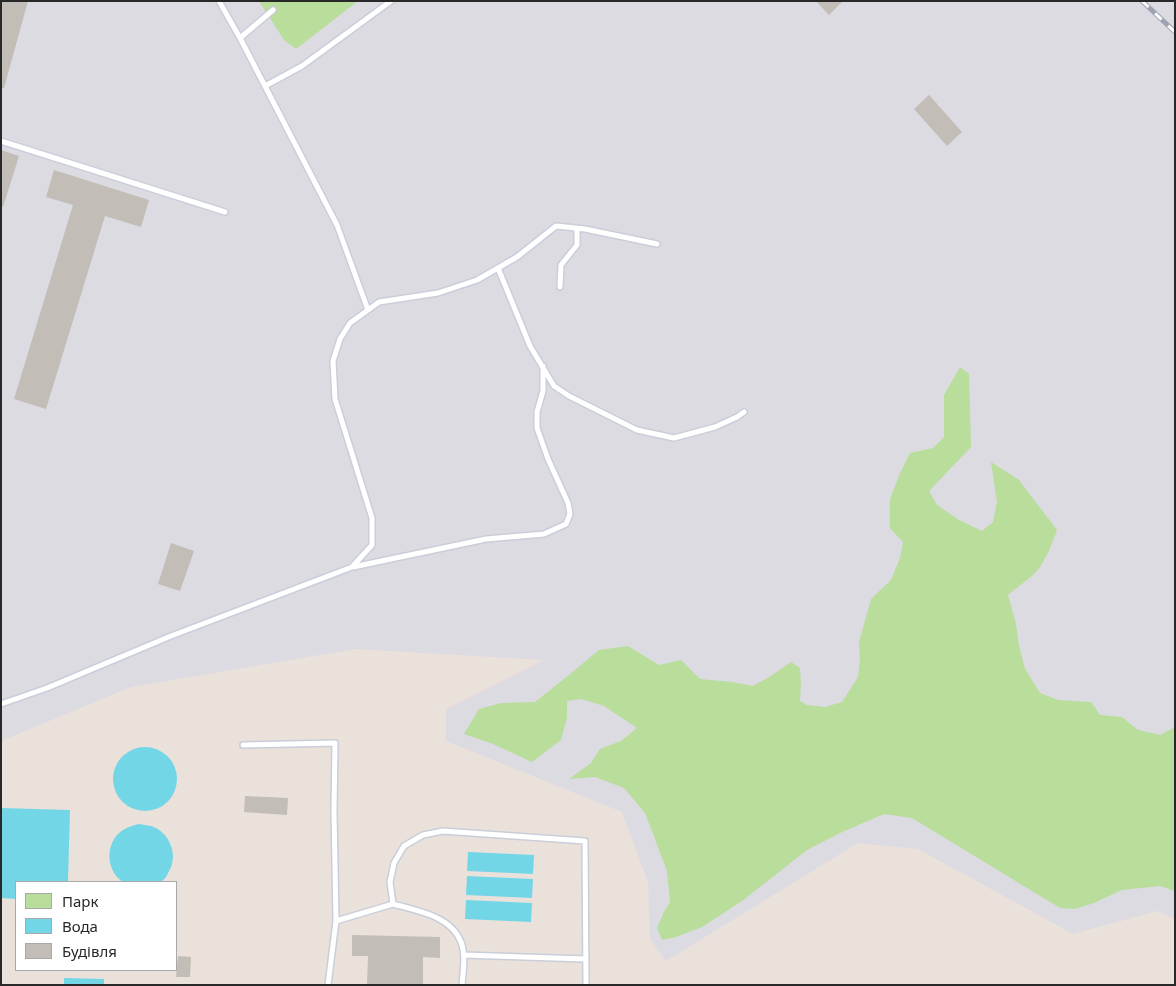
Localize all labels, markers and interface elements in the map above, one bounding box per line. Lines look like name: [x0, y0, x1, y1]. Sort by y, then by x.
legend: [15, 881, 178, 971]
text: Парк: [62, 891, 98, 911]
text: Вода: [62, 916, 98, 936]
text: Будівля: [62, 941, 117, 961]

